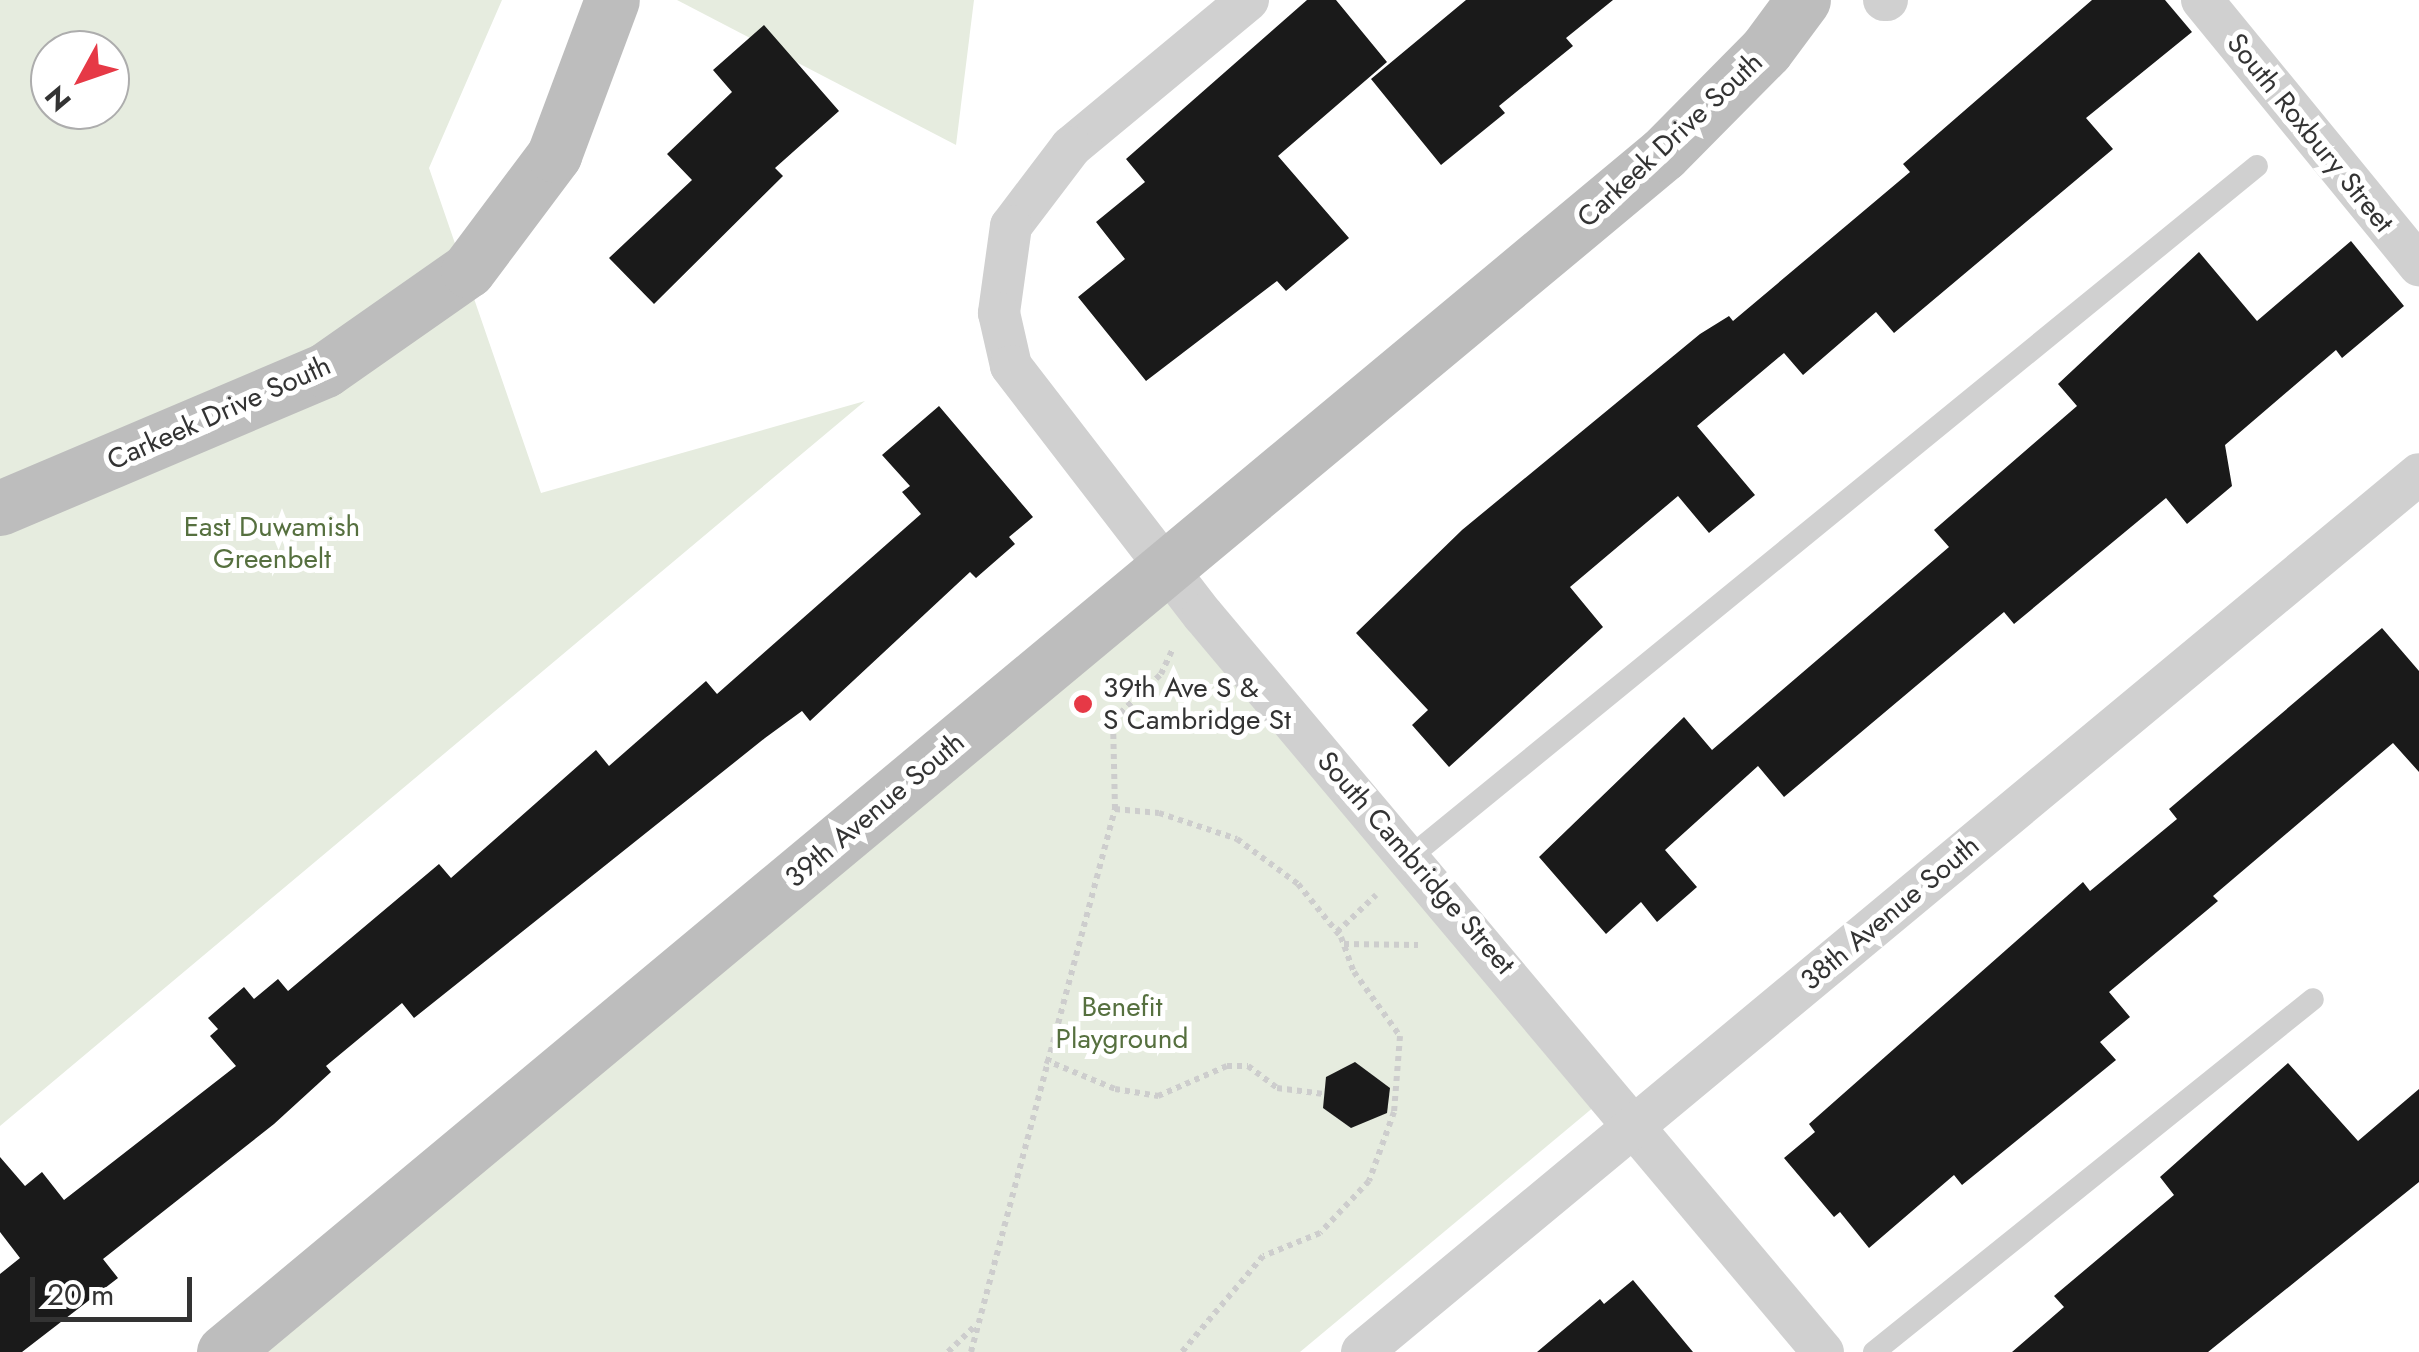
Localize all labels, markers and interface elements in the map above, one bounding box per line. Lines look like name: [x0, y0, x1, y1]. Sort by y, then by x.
street label: South Roxbury Street: [2220, 27, 2400, 239]
north arrow: [30, 30, 130, 130]
street label: Carkeek Drive South: [1570, 45, 1770, 235]
text: N: [35, 77, 81, 120]
street label: Carkeek Drive South: [102, 349, 336, 477]
park label: East Duwamish Greenbelt: [184, 510, 360, 576]
place label: 39th Ave S & S Cambridge St: [1103, 671, 1291, 737]
marker: 39th Ave S & S Cambridge St: [1072, 693, 1094, 715]
street label: 39th Avenue South: [779, 725, 971, 895]
street label: South Cambridge Street: [1310, 745, 1522, 981]
street label: 38th Avenue South: [1794, 829, 1986, 997]
park label: Benefit Playground: [1056, 990, 1188, 1056]
scale bar: [35, 1257, 198, 1319]
text: 20 m: [47, 1273, 114, 1316]

